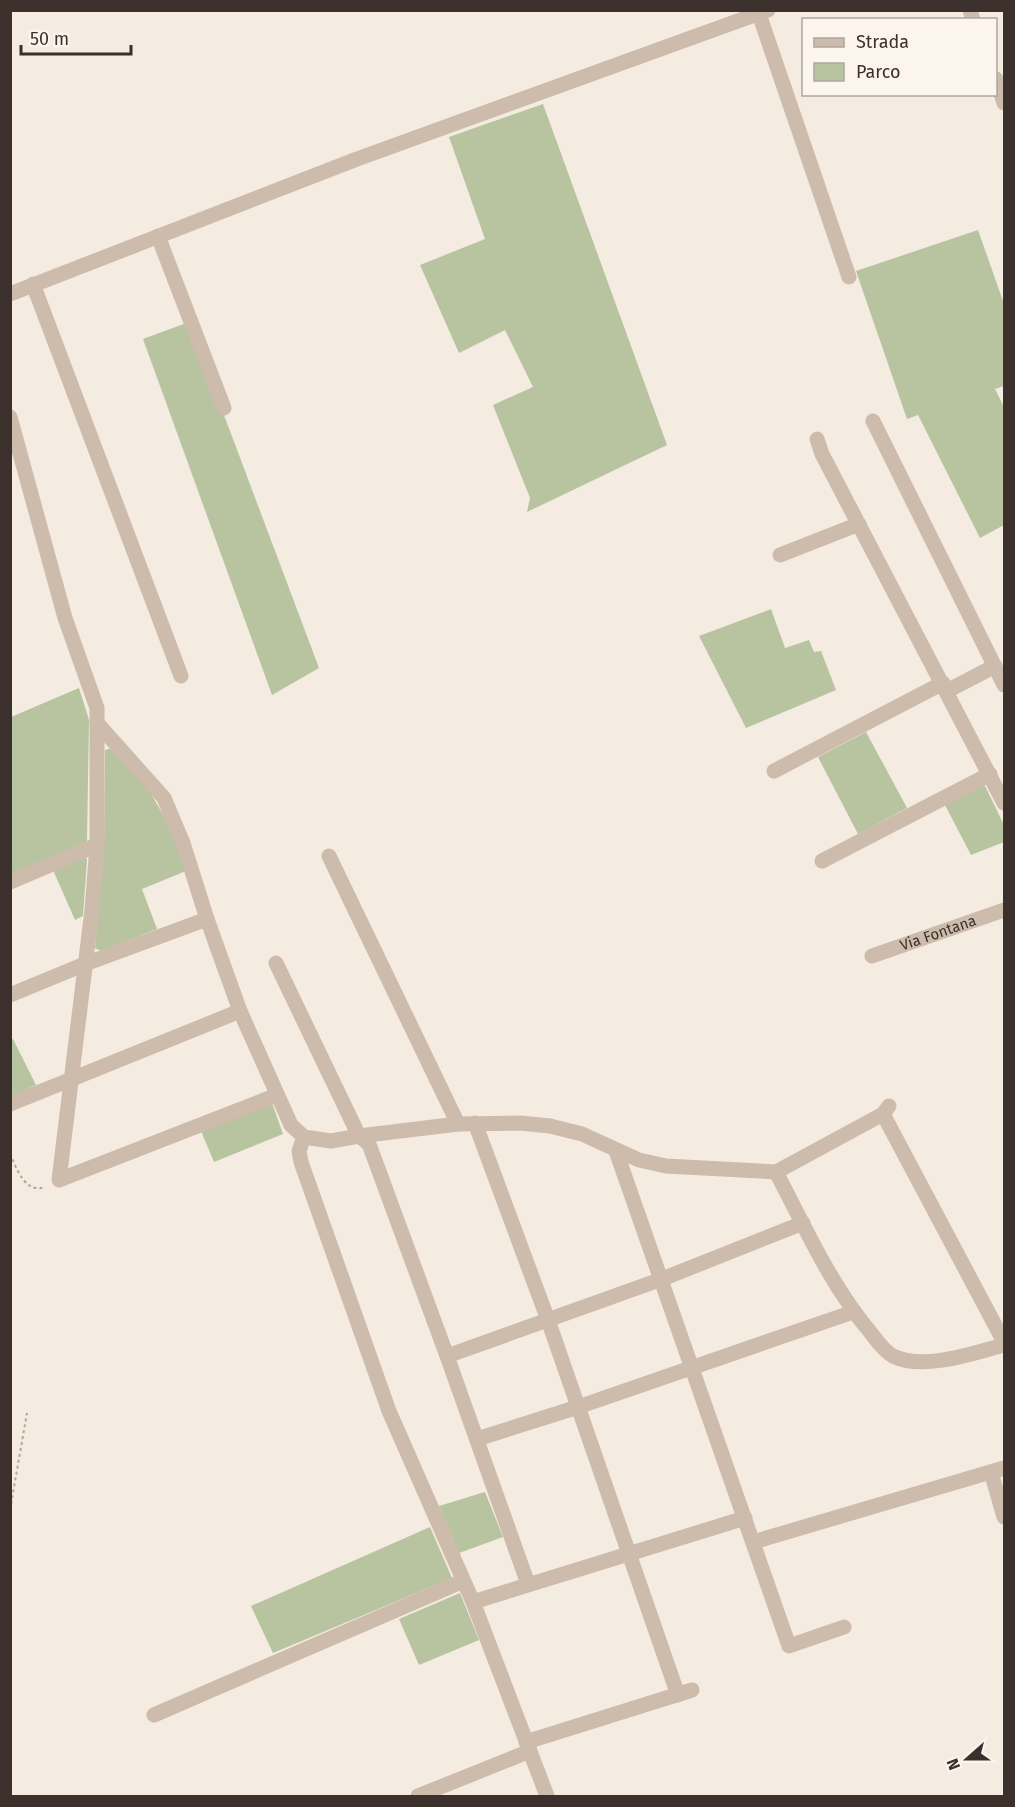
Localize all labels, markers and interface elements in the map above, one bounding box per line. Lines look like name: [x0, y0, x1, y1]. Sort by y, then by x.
scale bar: [21, 18, 130, 56]
legend: [802, 18, 997, 96]
text: 50 m: [30, 28, 69, 50]
text: Strada: [856, 31, 909, 53]
text: Parco: [856, 61, 900, 83]
street label: Via Fontana: [898, 911, 979, 955]
north arrow: [937, 1729, 997, 1789]
text: N: [943, 1756, 964, 1773]

